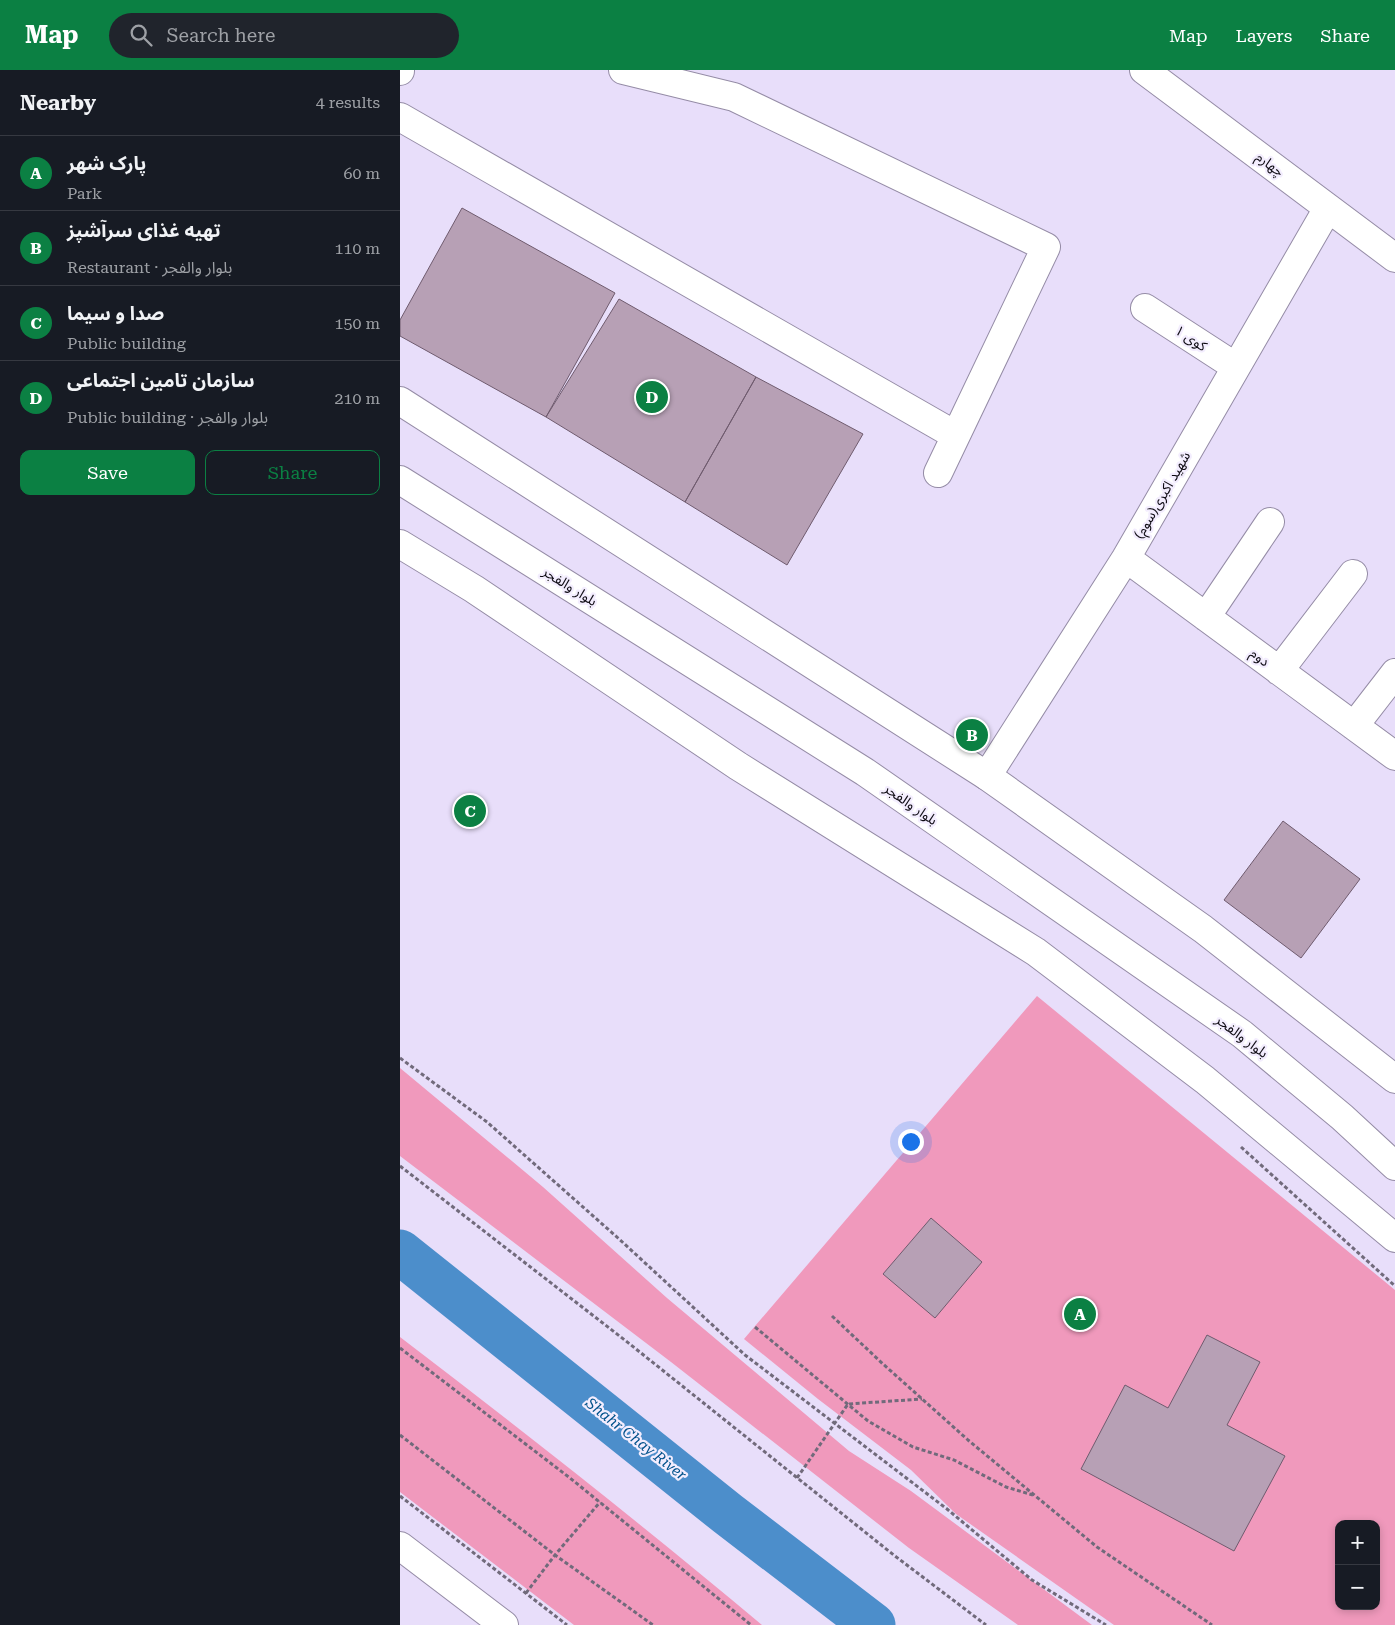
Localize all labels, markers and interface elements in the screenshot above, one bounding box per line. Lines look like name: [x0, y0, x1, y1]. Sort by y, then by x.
search box: [109, 13, 459, 58]
text: Map: [25, 21, 79, 49]
icon: search: [127, 21, 155, 49]
text: Search here: [167, 24, 275, 47]
text: Map: [1169, 25, 1208, 46]
text: Layers: [1236, 25, 1292, 46]
text: Share: [1320, 25, 1370, 46]
text: Nearby: [20, 91, 96, 115]
text: 4 results: [316, 93, 380, 112]
street label: چهارم: [1251, 148, 1287, 182]
text: پارک شهر: [67, 152, 146, 175]
text: A: [30, 164, 42, 183]
text: 60 m: [343, 164, 380, 183]
text: Park: [67, 184, 102, 203]
text: تهیه غذای سرآشپز: [67, 219, 220, 242]
text: B: [30, 239, 42, 258]
text: 110 m: [334, 239, 380, 258]
text: Restaurant · بلوار والفجر: [67, 258, 232, 277]
text: صدا و سیما: [67, 302, 164, 325]
text: C: [30, 314, 42, 333]
text: 150 m: [334, 314, 380, 333]
street label: کوی ۱: [1172, 322, 1210, 355]
text: Public building: [67, 334, 186, 353]
text: سازمان تامین اجتماعی: [67, 369, 254, 392]
pin: D: [636, 378, 668, 416]
text: D: [30, 389, 42, 408]
text: 210 m: [334, 389, 380, 408]
text: Public building · بلوار والفجر: [67, 408, 268, 427]
street label: شهید اکبری(سوم): [1131, 449, 1196, 543]
button: Save: [20, 450, 195, 495]
button: Share: [205, 450, 380, 495]
street label: بلوار والفجر: [538, 562, 600, 610]
street label: دوم: [1246, 645, 1273, 672]
pin: B: [956, 716, 988, 754]
street label: بلوار والفجر: [880, 779, 941, 829]
pin: C: [454, 792, 486, 830]
street label: بلوار والفجر: [1211, 1011, 1271, 1062]
your location: [898, 1129, 924, 1155]
pin: A: [1064, 1295, 1096, 1333]
water label: Shahr Chay River: [581, 1393, 691, 1484]
map controls: [1335, 1520, 1380, 1610]
button: +: [1335, 1520, 1380, 1565]
button: −: [1335, 1565, 1380, 1610]

